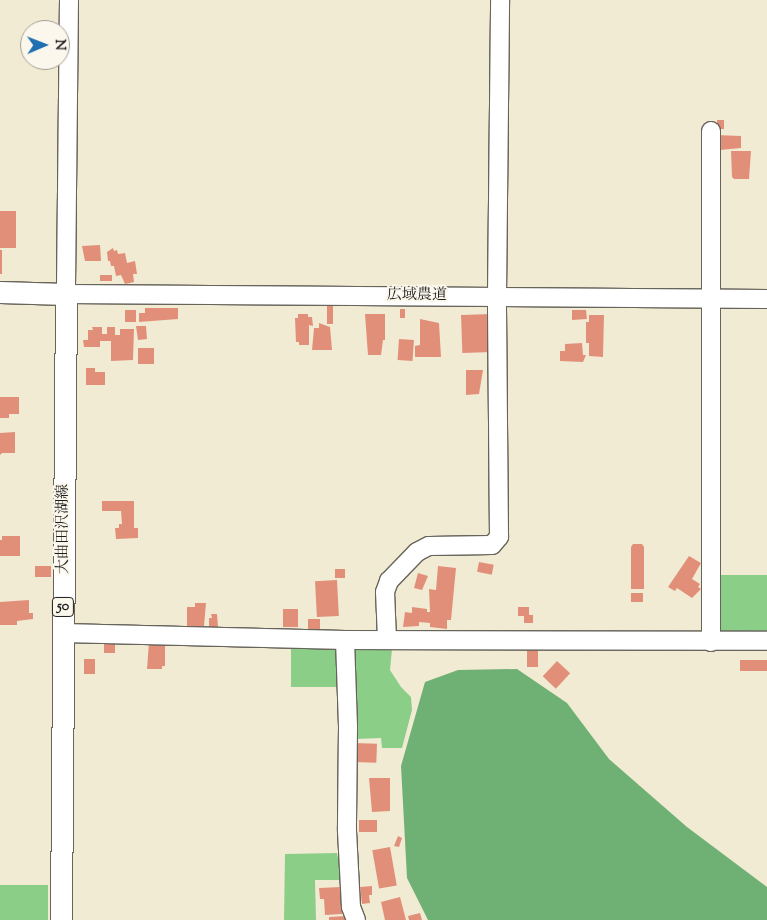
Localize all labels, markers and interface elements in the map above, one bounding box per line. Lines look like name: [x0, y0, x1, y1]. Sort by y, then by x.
north arrow: [20, 20, 70, 70]
text: N: [49, 39, 69, 51]
street label: 広域農道: [387, 287, 447, 305]
street label: 大曲田沢湖線: [55, 484, 73, 574]
road number: 50: [52, 596, 74, 618]

